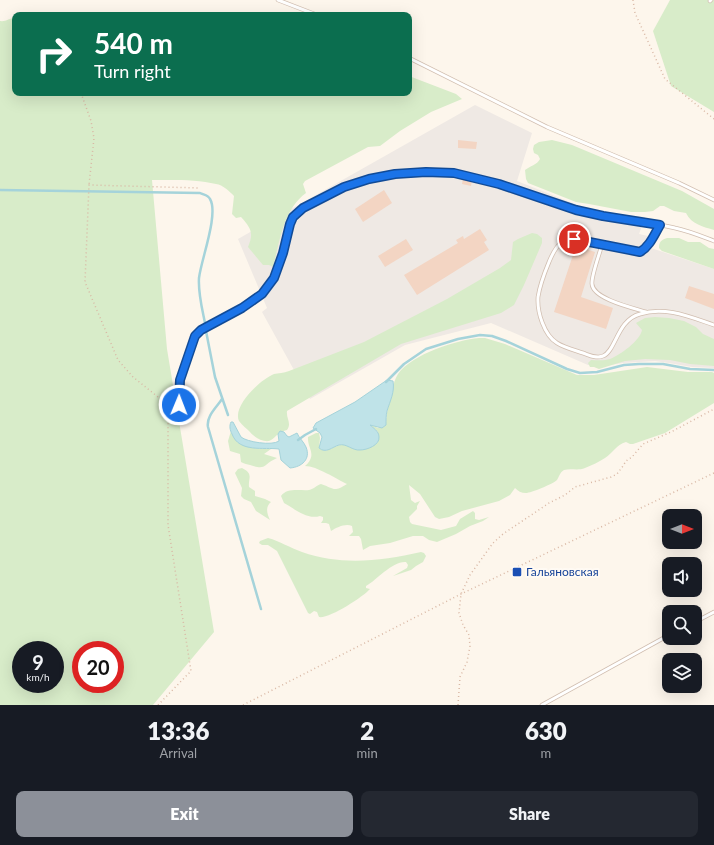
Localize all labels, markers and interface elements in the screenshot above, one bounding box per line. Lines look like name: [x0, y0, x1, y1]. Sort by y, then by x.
text: 540 m: [94, 26, 173, 60]
icon: right: [28, 28, 80, 80]
text: Turn right: [94, 60, 171, 82]
pin: [557, 222, 591, 256]
icon: arrive: [563, 228, 585, 250]
position arrow: [158, 384, 200, 426]
north arrow: [662, 509, 702, 549]
map controls: [662, 509, 702, 693]
button: sound: [662, 557, 702, 597]
place label: Гальяновская: [526, 564, 599, 579]
marker: Гальяновская: [511, 566, 523, 578]
button: search: [662, 605, 702, 645]
speed limit sign: 20: [72, 641, 124, 693]
text: 9: [32, 650, 44, 674]
button: layers: [662, 653, 702, 693]
text: km/h: [26, 671, 50, 683]
text: 13:36: [147, 716, 209, 745]
text: 2: [360, 716, 374, 745]
text: 630: [525, 716, 567, 745]
text: Arrival: [160, 745, 197, 761]
text: min: [357, 745, 378, 761]
text: m: [540, 745, 551, 761]
button: Exit: [16, 791, 353, 837]
button: Share: [361, 791, 698, 837]

